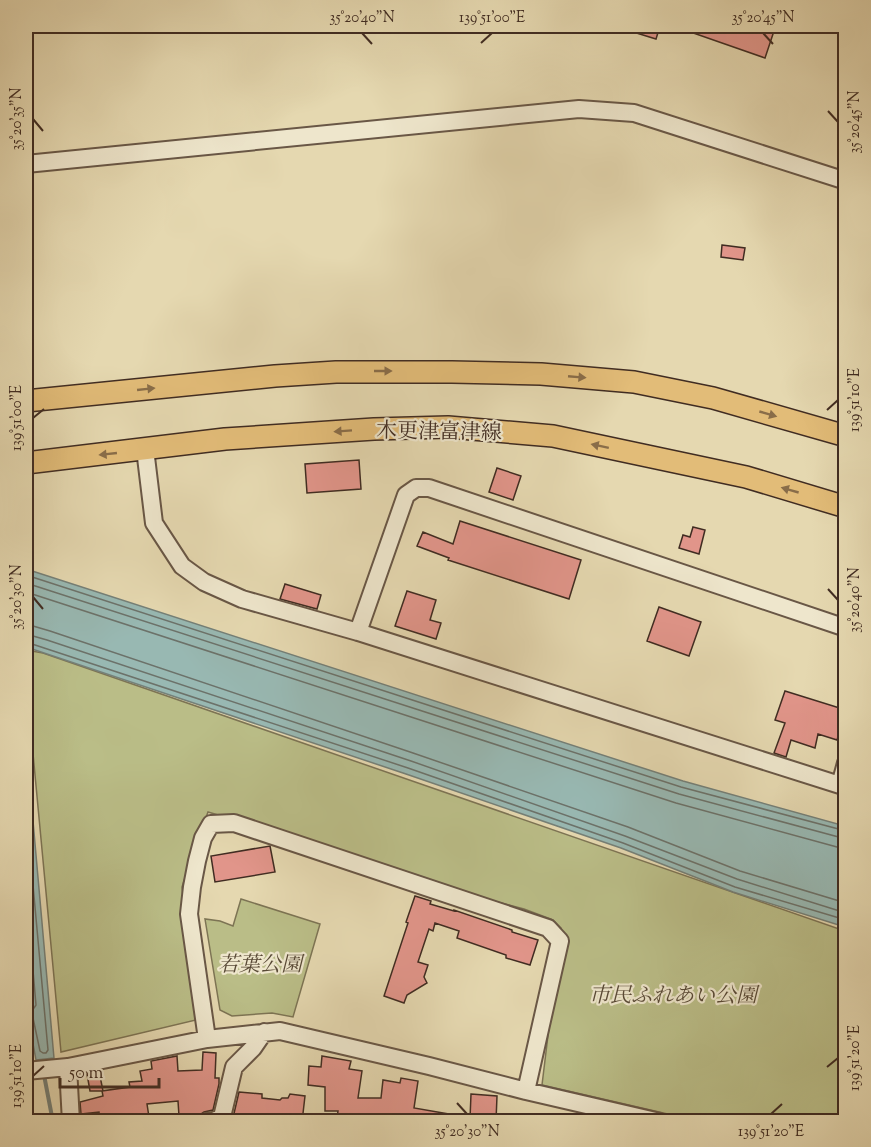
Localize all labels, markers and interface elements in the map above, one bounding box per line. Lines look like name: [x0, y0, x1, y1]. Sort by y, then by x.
text: 35°20'40"N: [329, 8, 395, 29]
text: 139°51'00"E: [459, 8, 525, 29]
text: 35°20'45"N: [731, 8, 795, 29]
text: 35°20'35"N: [7, 87, 28, 151]
text: 35°20'45"N: [845, 90, 866, 154]
one-way arrow: [373, 366, 392, 376]
text: 139°51'10"E: [845, 368, 866, 432]
one-way arrow: [568, 372, 587, 382]
one-way arrow: [137, 384, 156, 394]
text: 139°51'00"E: [7, 385, 28, 451]
one-way arrow: [759, 409, 778, 419]
street label: 木更津富津線: [376, 417, 502, 449]
one-way arrow: [334, 427, 353, 436]
one-way arrow: [590, 441, 609, 450]
one-way arrow: [98, 449, 117, 459]
one-way arrow: [781, 485, 799, 494]
text: 35°20'30"N: [7, 564, 28, 630]
text: 35°20'40"N: [845, 567, 866, 633]
park label: 若葉公園: [218, 951, 305, 981]
park label: 市民ふれあい公園: [589, 982, 760, 1012]
text: 139°51'20"E: [845, 1025, 866, 1091]
text: 139°51'10"E: [7, 1044, 28, 1108]
scale bar: [60, 1051, 159, 1089]
text: 50 m: [68, 1061, 104, 1087]
text: 35°20'30"N: [434, 1122, 500, 1143]
text: 139°51'20"E: [738, 1122, 804, 1143]

